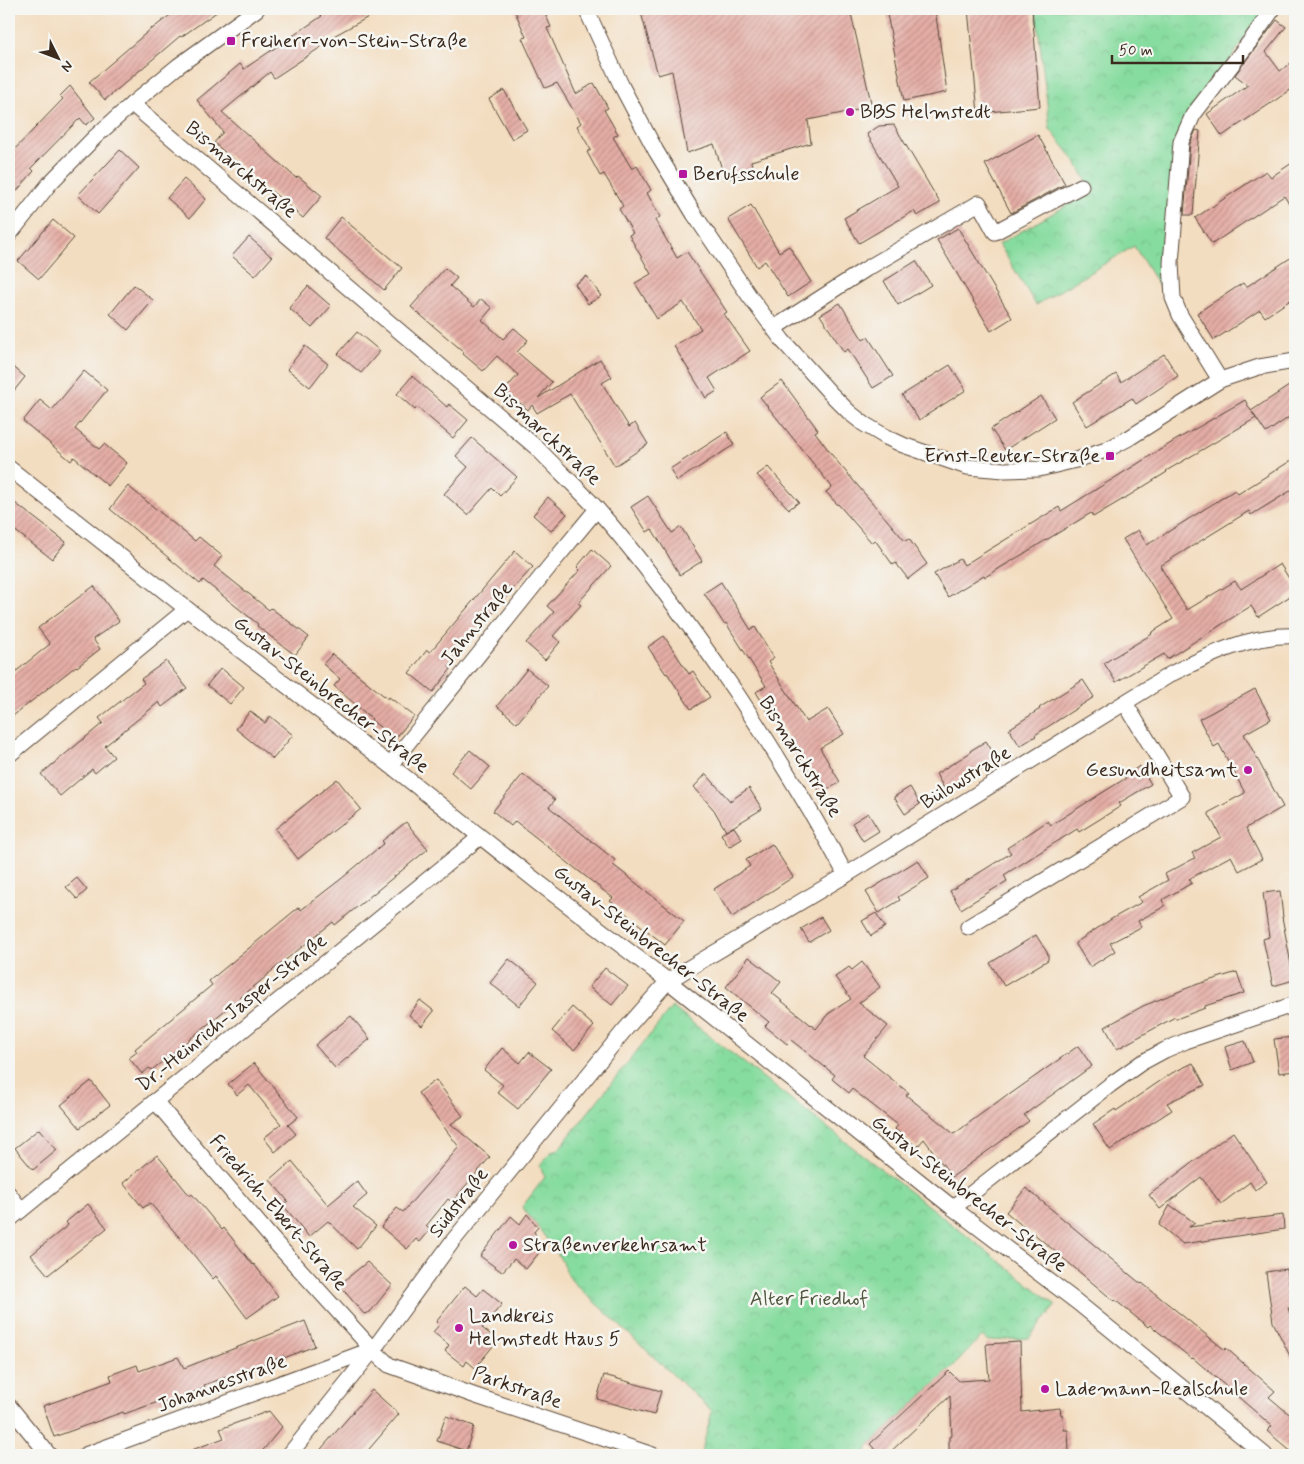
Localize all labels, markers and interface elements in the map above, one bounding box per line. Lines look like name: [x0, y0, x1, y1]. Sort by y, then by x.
place label: Freiherr-von-Stein-Straße: [241, 28, 468, 55]
north arrow: [32, 32, 82, 82]
scale bar: [1112, 32, 1243, 64]
marker: Freiherr-von-Stein-Straße: [225, 35, 237, 47]
text: 50 m: [1119, 41, 1153, 61]
text: N: [57, 57, 77, 76]
place label: BBS Helmstedt: [860, 99, 991, 126]
marker: BBS Helmstedt: [844, 106, 856, 118]
street label: Bismarckstraße: [179, 115, 303, 225]
place label: Berufsschule: [693, 161, 799, 188]
marker: Berufsschule: [677, 168, 689, 180]
street label: Bismarckstraße: [487, 378, 607, 492]
place label: Ernst-Reuter-Straße: [924, 443, 1100, 470]
marker: Ernst-Reuter-Straße: [1104, 450, 1116, 462]
street label: Jahnstraße: [435, 576, 519, 672]
street label: Gustav-Steinbrecher-Straße: [227, 610, 435, 780]
street label: Bismarckstraße: [752, 691, 848, 823]
street label: Bülowstraße: [916, 740, 1016, 816]
place label: Gesundheitsamt: [1086, 757, 1238, 784]
marker: Gesundheitsamt: [1242, 764, 1254, 776]
street label: Gustav-Steinbrecher-Straße: [547, 859, 755, 1029]
street label: Dr.-Heinrich-Jasper-Straße: [131, 928, 333, 1098]
street label: Gustav-Steinbrecher-Straße: [865, 1109, 1073, 1279]
street label: Friedrich-Ebert-Straße: [203, 1129, 353, 1297]
street label: Südstraße: [423, 1162, 495, 1244]
place label: Straßenverkehrsamt: [523, 1232, 707, 1259]
marker: Straßenverkehrsamt: [507, 1239, 519, 1251]
park label: Alter Friedhof: [750, 1286, 868, 1313]
place label: Landkreis Helmstedt Haus 5: [469, 1303, 621, 1353]
marker: Landkreis Helmstedt Haus 5: [453, 1322, 465, 1334]
street label: Johannesstraße: [154, 1348, 291, 1420]
street label: Parkstraße: [469, 1360, 566, 1416]
place label: Lademann-Realschule: [1055, 1376, 1248, 1403]
marker: Lademann-Realschule: [1039, 1383, 1051, 1395]

